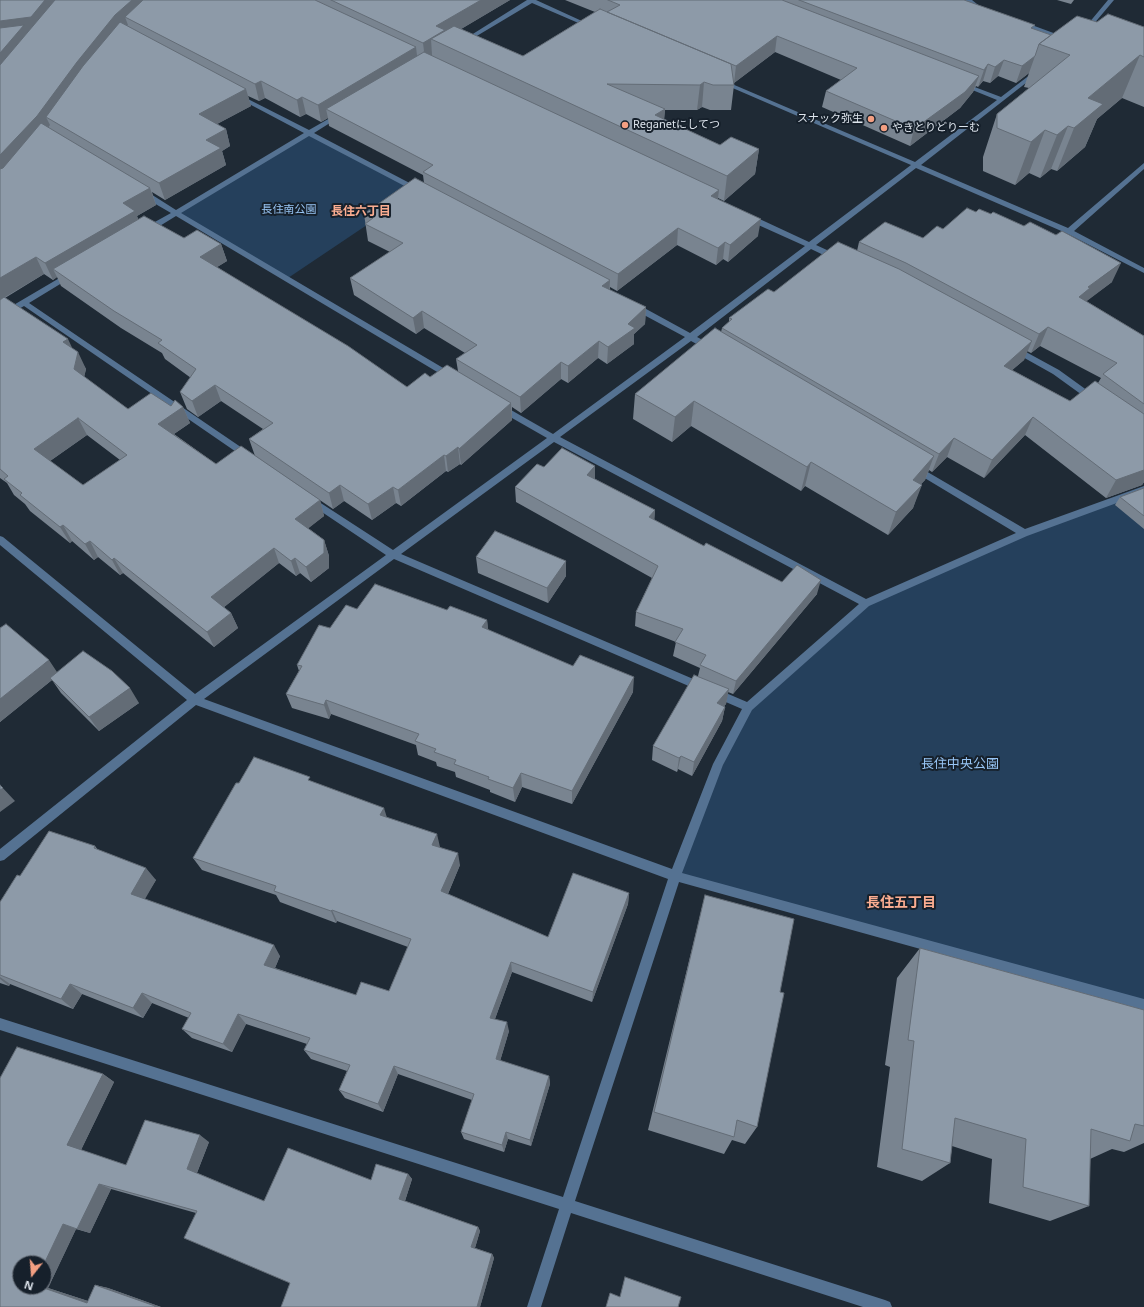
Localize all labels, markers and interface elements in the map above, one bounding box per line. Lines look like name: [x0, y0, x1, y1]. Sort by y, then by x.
place label: スナック弥生: [797, 112, 863, 126]
marker: スナック弥生: [866, 114, 876, 124]
place label: Reganetにしてつ: [633, 118, 720, 132]
marker: Reganetにしてつ: [620, 120, 630, 130]
place label: やきとりどりーむ: [892, 121, 980, 135]
marker: やきとりどりーむ: [879, 123, 889, 133]
park label: 長住南公園: [262, 203, 316, 217]
district label: 長住六丁目: [331, 205, 391, 219]
park label: 長住中央公園: [921, 756, 999, 772]
district label: 長住五丁目: [866, 895, 936, 911]
north arrow: [12, 1255, 52, 1295]
text: N: [22, 1278, 35, 1294]

